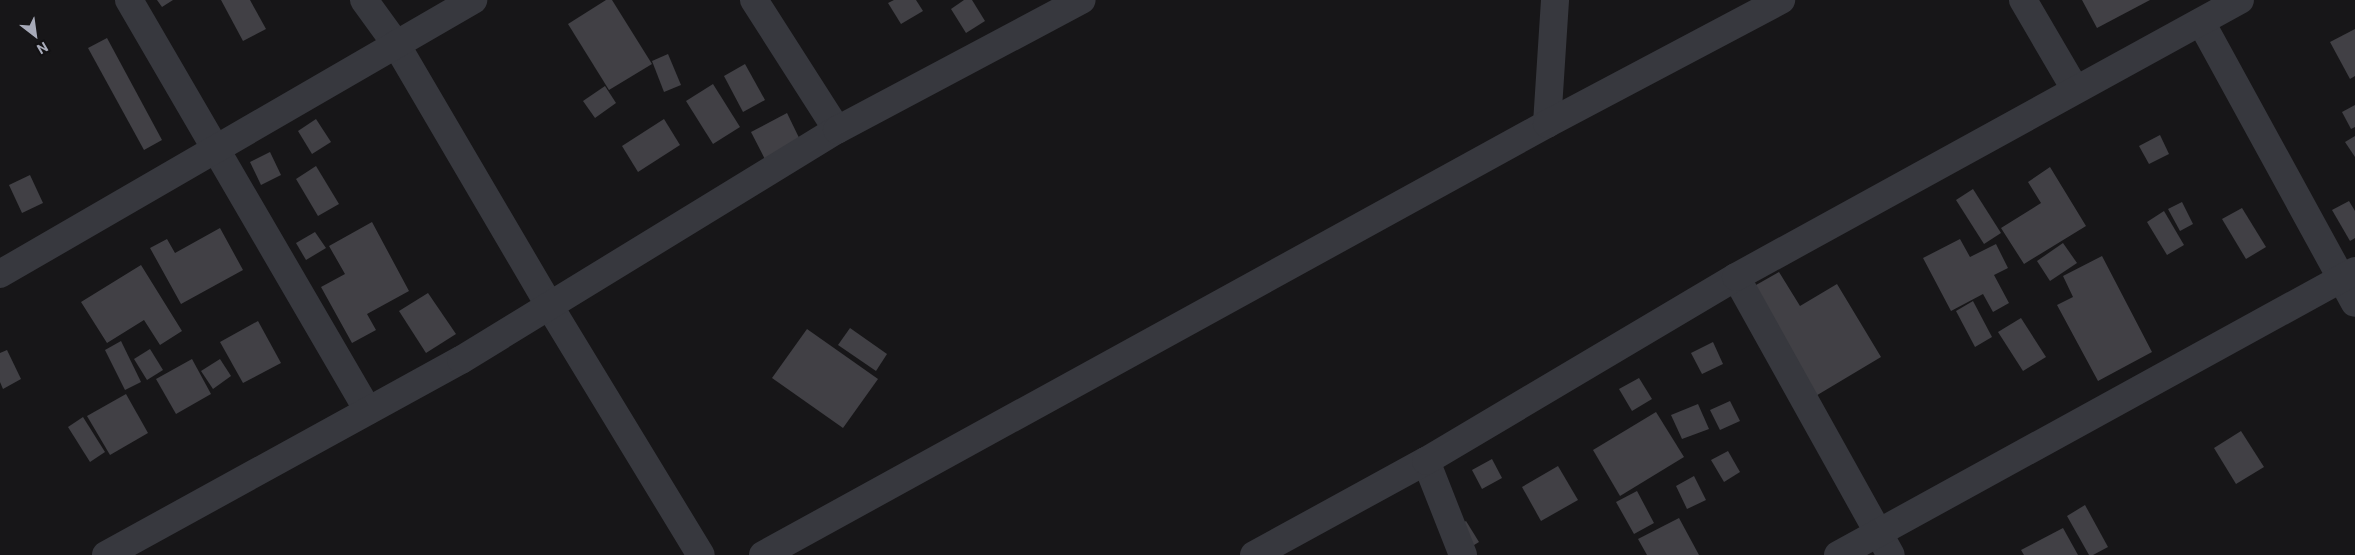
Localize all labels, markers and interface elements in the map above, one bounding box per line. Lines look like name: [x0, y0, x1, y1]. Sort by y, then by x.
north arrow: [10, 10, 60, 60]
text: N: [34, 39, 51, 57]

